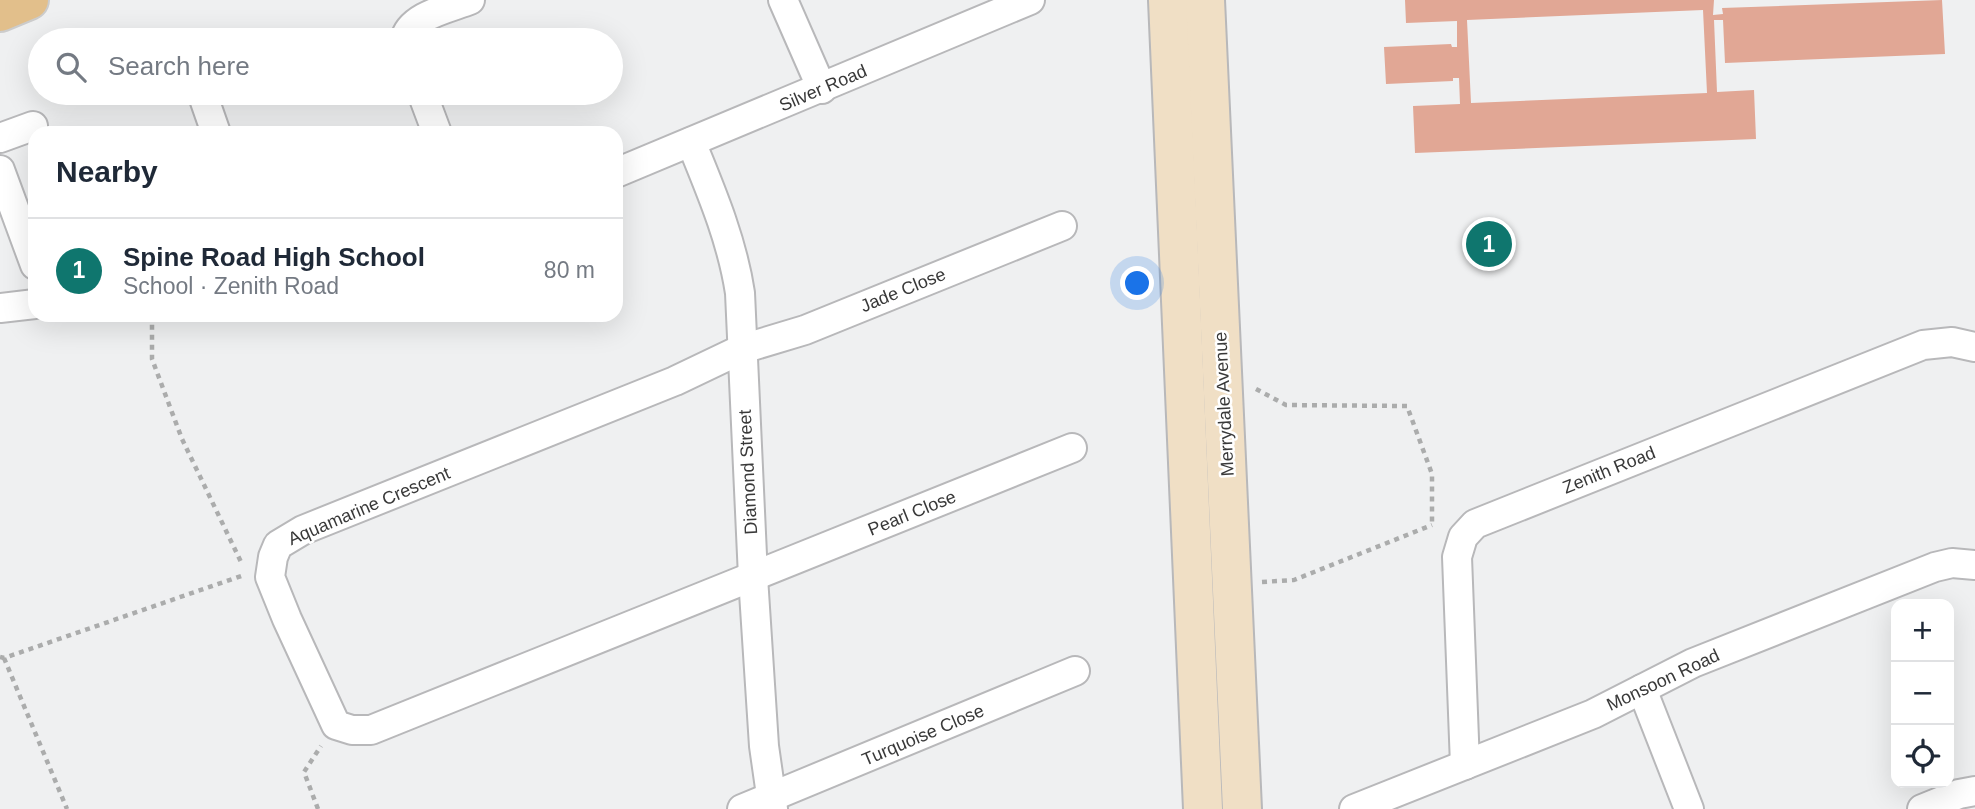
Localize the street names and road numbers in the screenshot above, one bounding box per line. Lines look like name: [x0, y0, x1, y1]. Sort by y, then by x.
street label: Silver Road: [776, 61, 870, 115]
street label: Jade Close: [858, 264, 948, 316]
street label: Merrydale Avenue: [1210, 331, 1238, 477]
street label: Diamond Street: [735, 409, 761, 535]
street label: Zenith Road: [1560, 442, 1658, 498]
street label: Aquamarine Crescent: [285, 463, 453, 549]
street label: Pearl Close: [865, 486, 959, 540]
street label: Monsoon Road: [1603, 645, 1723, 715]
street label: Turquoise Close: [859, 700, 987, 770]

